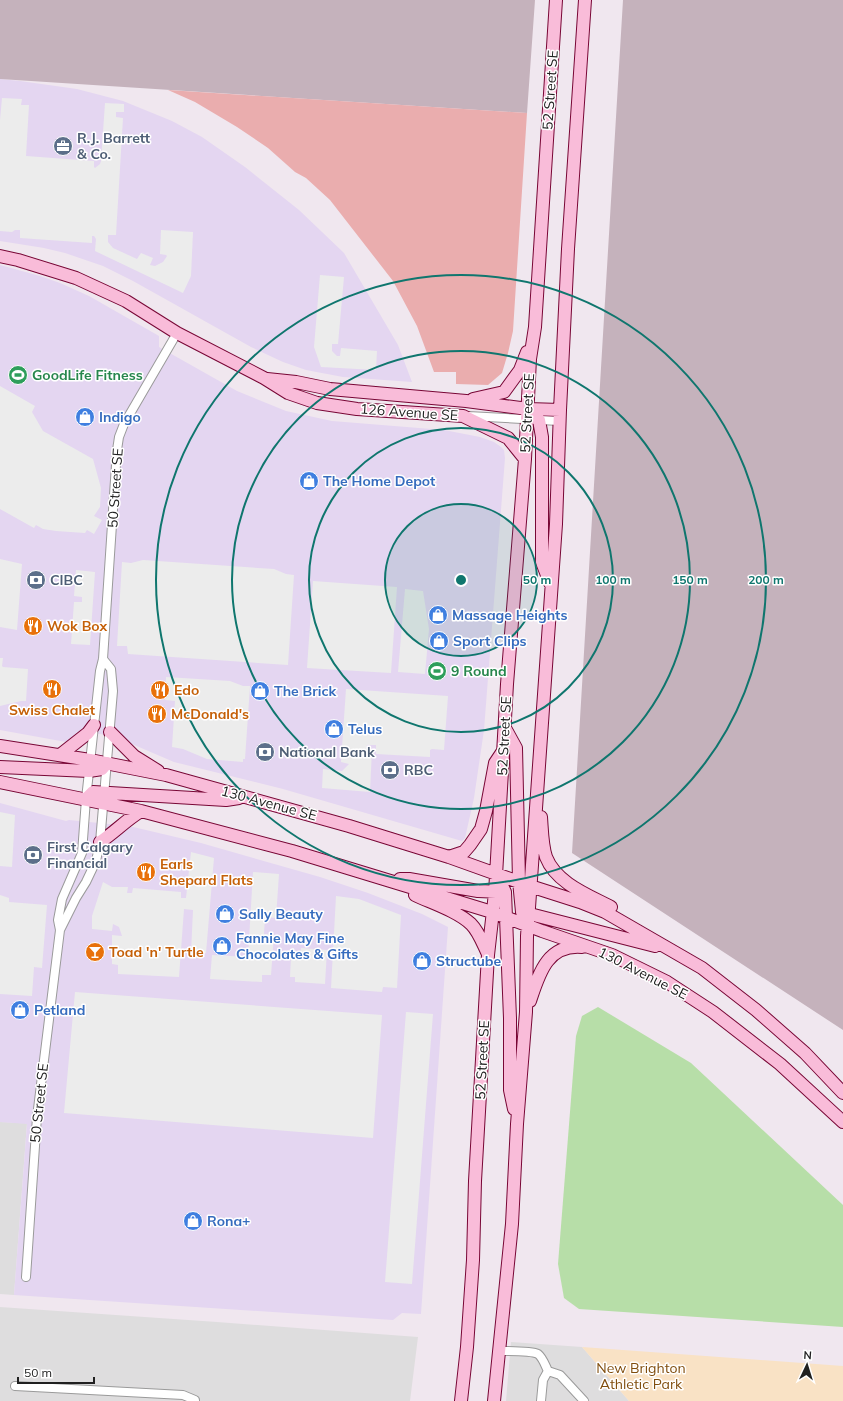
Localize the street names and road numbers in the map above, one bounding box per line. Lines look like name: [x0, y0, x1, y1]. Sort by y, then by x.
street label: 52 Street SE: [538, 50, 562, 130]
street label: 52 Street SE: [516, 373, 538, 453]
street label: 126 Avenue SE: [359, 400, 459, 424]
street label: 50 Street SE: [103, 448, 127, 528]
street label: 52 Street SE: [493, 696, 515, 776]
street label: 130 Avenue SE: [219, 782, 319, 824]
street label: 130 Avenue SE: [595, 943, 691, 1003]
street label: 52 Street SE: [471, 1020, 493, 1100]
street label: 50 Street SE: [26, 1062, 52, 1144]

